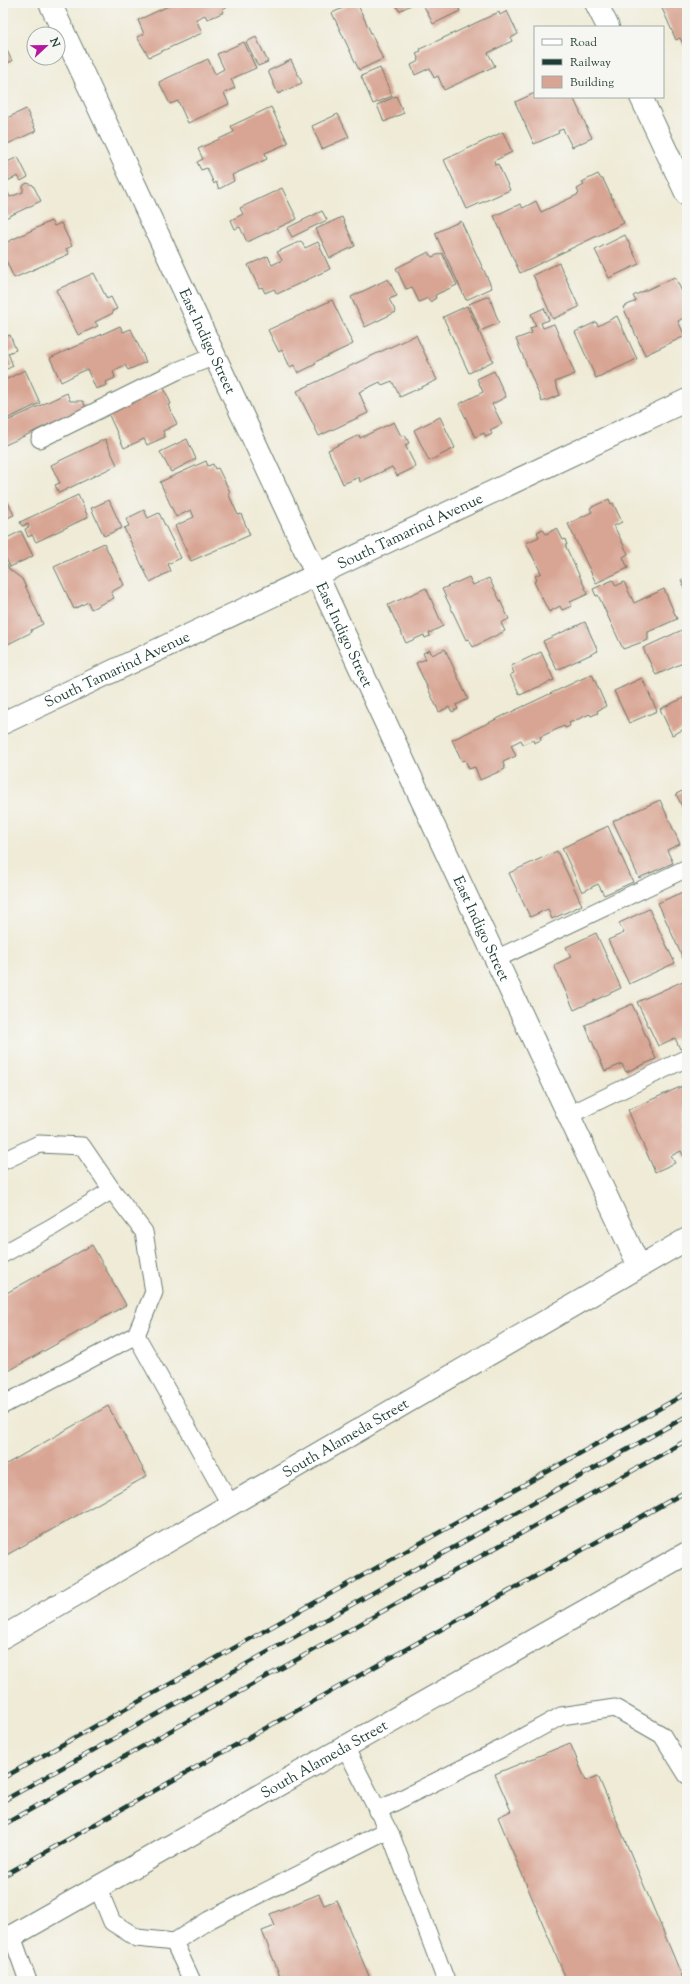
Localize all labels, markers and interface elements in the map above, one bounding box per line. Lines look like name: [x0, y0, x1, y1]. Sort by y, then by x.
north arrow: [26, 26, 66, 66]
legend: [534, 26, 664, 98]
text: Road: [570, 34, 597, 52]
text: N: [45, 35, 63, 50]
text: Railway: [570, 54, 611, 72]
text: Building: [570, 74, 614, 92]
street label: East Indigo Street: [173, 286, 240, 398]
street label: South Tamarind Avenue: [334, 489, 487, 576]
street label: East Indigo Street: [310, 579, 377, 691]
street label: South Tamarind Avenue: [41, 627, 194, 714]
street label: East Indigo Street: [447, 873, 514, 985]
street label: South Alameda Street: [279, 1394, 413, 1484]
street label: South Alameda Street: [257, 1716, 392, 1805]

